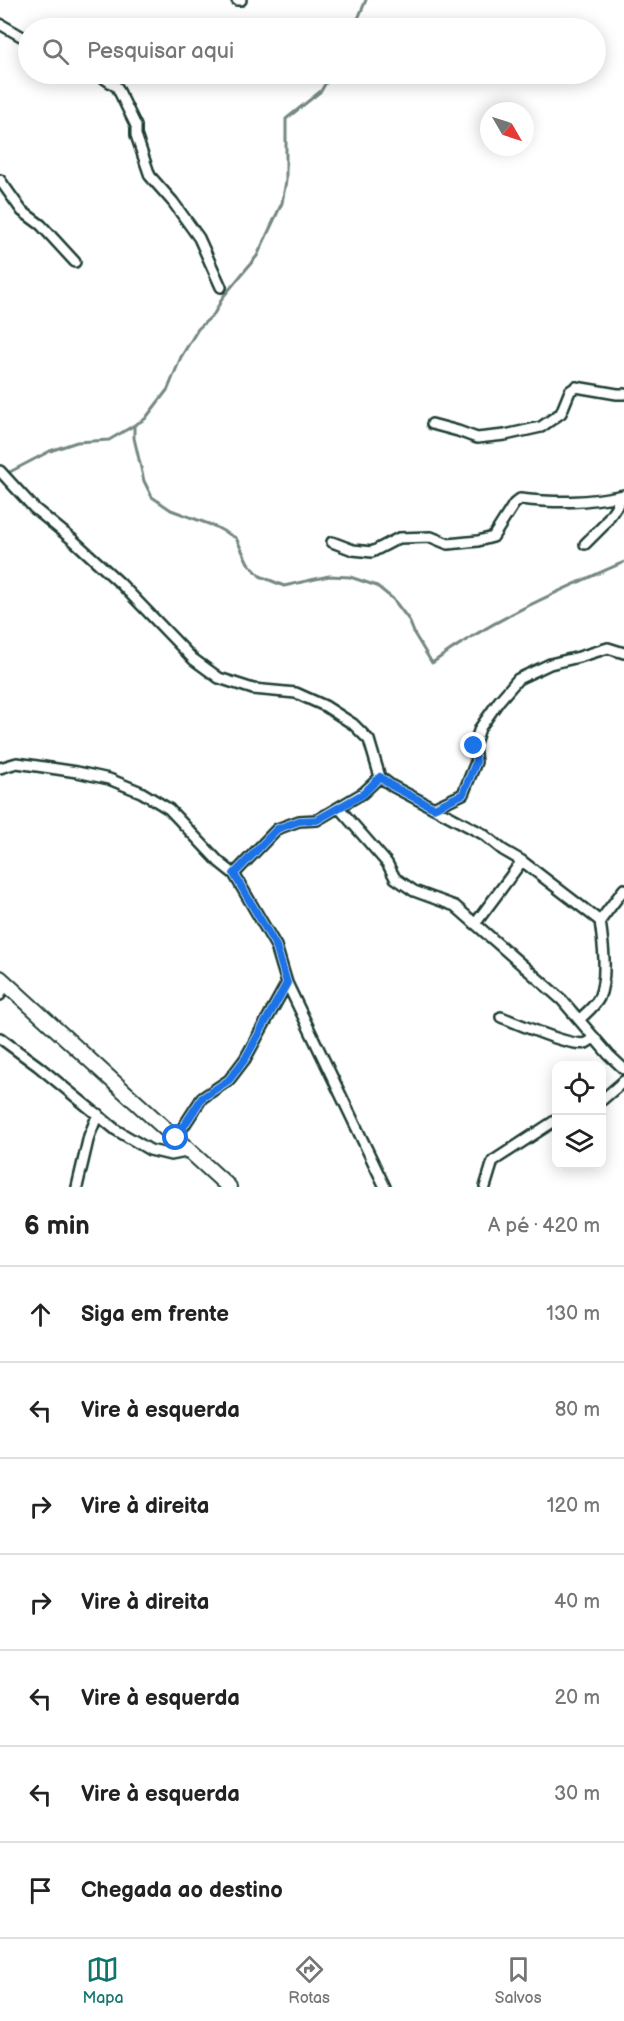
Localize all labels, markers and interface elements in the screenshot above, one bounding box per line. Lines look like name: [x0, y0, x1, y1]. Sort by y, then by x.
search box: [18, 18, 606, 84]
icon: search: [39, 35, 72, 68]
text: Pesquisar aqui: [87, 38, 234, 65]
north arrow: [480, 102, 534, 156]
route end: [460, 732, 486, 758]
map controls: [552, 1061, 606, 1169]
button: locate: [552, 1061, 606, 1115]
button: layers: [552, 1115, 606, 1169]
route start: [162, 1124, 188, 1150]
text: 6 min: [24, 1211, 90, 1242]
text: A pé · 420 m: [488, 1214, 600, 1238]
icon: ahead: [24, 1298, 57, 1331]
text: Siga em frente: [81, 1301, 229, 1328]
text: 130 m: [546, 1302, 600, 1326]
icon: left: [24, 1394, 57, 1427]
text: Vire à esquerda: [81, 1397, 240, 1424]
text: 80 m: [555, 1398, 600, 1422]
icon: right: [24, 1490, 57, 1523]
text: Vire à direita: [81, 1493, 209, 1520]
text: 120 m: [547, 1494, 600, 1518]
icon: right: [24, 1586, 57, 1619]
text: Vire à direita: [81, 1589, 209, 1616]
text: 40 m: [554, 1590, 600, 1614]
icon: left: [24, 1682, 57, 1715]
text: Vire à esquerda: [81, 1685, 240, 1712]
text: 20 m: [555, 1686, 600, 1710]
icon: left: [24, 1778, 57, 1811]
text: Vire à esquerda: [81, 1781, 240, 1808]
text: 30 m: [554, 1782, 600, 1806]
icon: arrive: [24, 1874, 57, 1907]
text: Chegada ao destino: [81, 1877, 283, 1904]
tab: Mapa: [82, 1953, 124, 2008]
tab: Rotas: [288, 1953, 330, 2008]
tab: Salvos: [495, 1953, 542, 2008]

